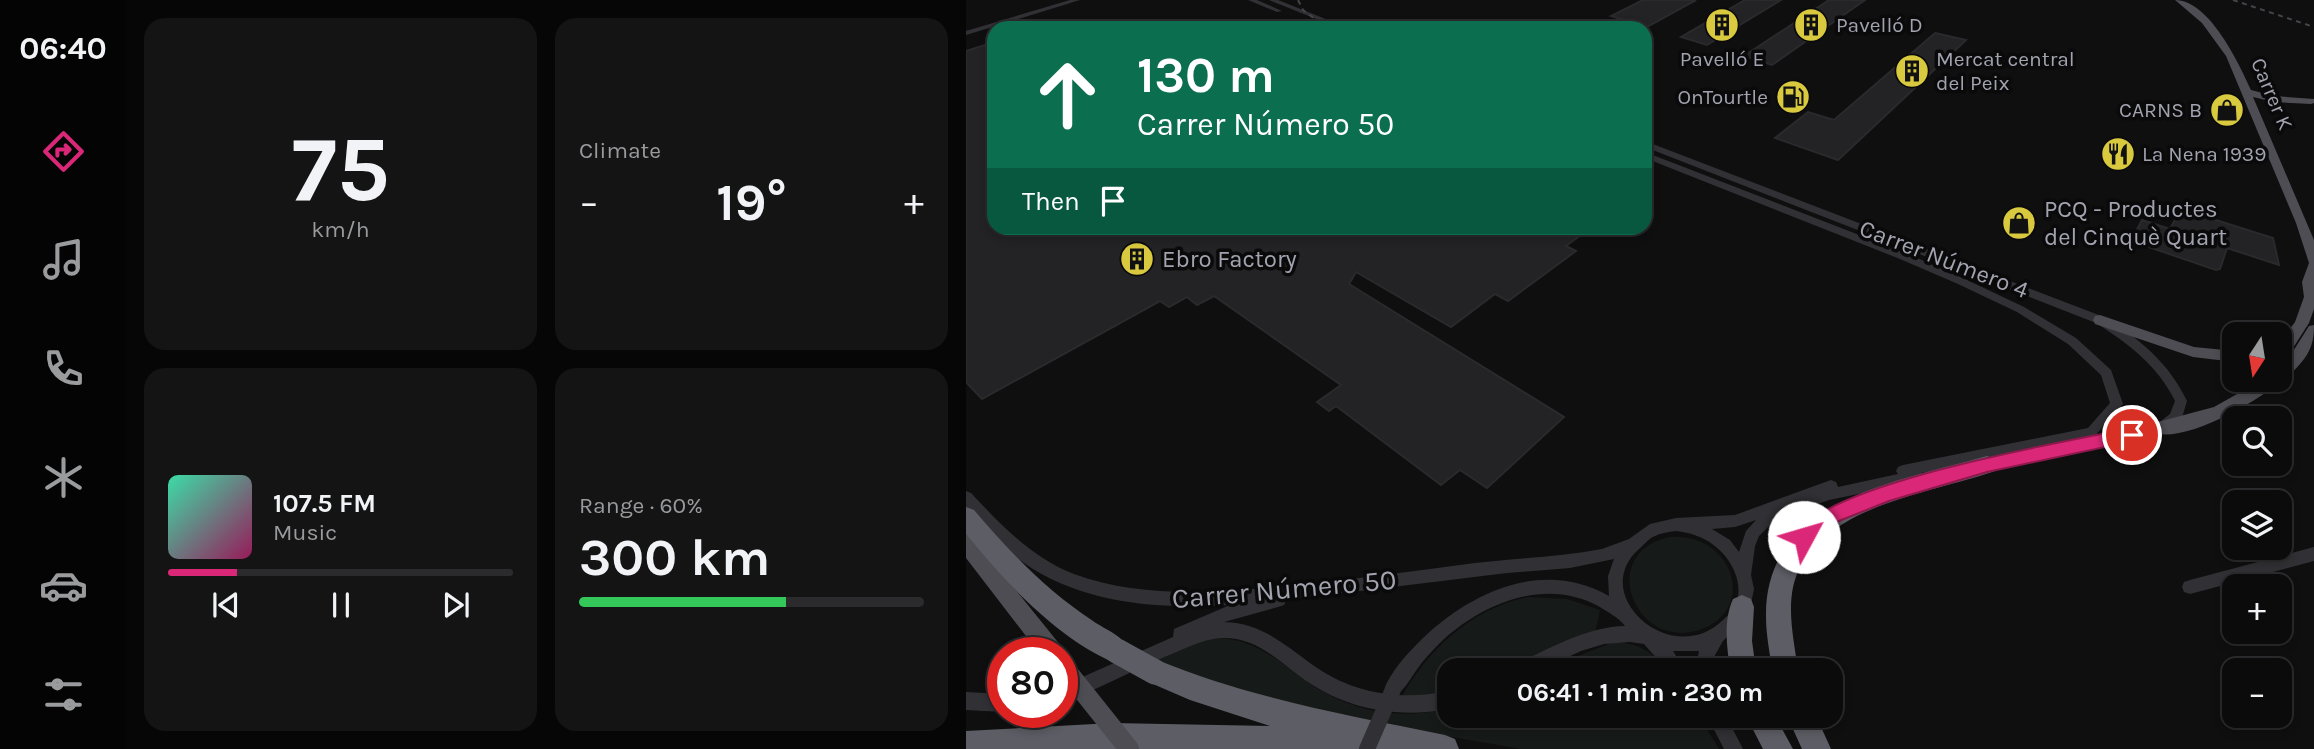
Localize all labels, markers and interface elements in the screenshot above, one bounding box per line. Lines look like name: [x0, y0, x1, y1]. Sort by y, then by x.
building icon: Pavelló E: [1703, 6, 1741, 44]
building icon: Pavelló D: [1792, 6, 1830, 44]
place label: Pavelló D: [1836, 13, 1923, 37]
text: 06:40: [19, 30, 107, 67]
text: 130 m: [1137, 47, 1275, 104]
place label: Pavelló E: [1680, 47, 1764, 71]
place label: Mercat central del Peix: [1936, 47, 2075, 95]
icon: ahead: [1022, 49, 1113, 140]
building icon: Mercat central del Peix: [1893, 52, 1931, 90]
street label: Carrer K: [2246, 54, 2298, 134]
fuel station icon: OnTourtle: [1774, 78, 1812, 116]
place label: OnTourtle: [1678, 85, 1768, 109]
shop icon: CARNS B: [2208, 91, 2246, 129]
place label: CARNS B: [2119, 98, 2202, 122]
text: Carrer Número 50: [1137, 106, 1394, 143]
text: 75: [291, 117, 390, 223]
icon: directions: [39, 127, 88, 176]
restaurant icon: La Nena 1939: [2099, 135, 2137, 173]
text: Climate: [579, 137, 661, 164]
place label: La Nena 1939: [2142, 142, 2266, 166]
text: 19°: [716, 172, 787, 233]
text: −: [579, 180, 599, 225]
text: +: [904, 180, 924, 225]
icon: arrive: [1094, 182, 1132, 220]
text: Then: [1022, 186, 1080, 217]
place label: PCQ - Productes del Cinquè Quart: [2044, 195, 2227, 251]
shop icon: PCQ - Productes del Cinquè Quart: [2000, 204, 2038, 242]
street label: Carrer Número 4: [1856, 214, 2032, 304]
text: km/h: [311, 216, 370, 243]
icon: music: [39, 235, 88, 284]
building icon: Ebro Factory: [1118, 240, 1156, 278]
place label: Ebro Factory: [1162, 245, 1297, 273]
north arrow: [2222, 322, 2292, 392]
map controls: [2222, 322, 2292, 728]
icon: phone: [39, 344, 88, 393]
pin: [2102, 405, 2162, 465]
button: search: [2222, 406, 2292, 476]
icon: arrive: [2113, 416, 2151, 454]
icon: climate: [39, 453, 88, 502]
text: 107.5 FM: [273, 488, 376, 519]
button: layers: [2222, 490, 2292, 560]
text: Range · 60%: [579, 492, 703, 519]
position arrow: [1767, 500, 1841, 574]
text: Music: [273, 519, 337, 546]
text: 300 km: [579, 527, 770, 588]
icon: car: [39, 561, 88, 610]
street label: Carrer Número 50: [1170, 563, 1398, 615]
button: +: [2222, 574, 2292, 644]
icon: previous: [207, 586, 245, 624]
icon: pause: [322, 586, 360, 624]
icon: next: [437, 586, 475, 624]
speed limit sign: 80: [987, 637, 1078, 728]
button: −: [2222, 658, 2292, 728]
icon: filters: [39, 670, 88, 719]
text: 06:41 · 1 min · 230 m: [1517, 677, 1763, 708]

